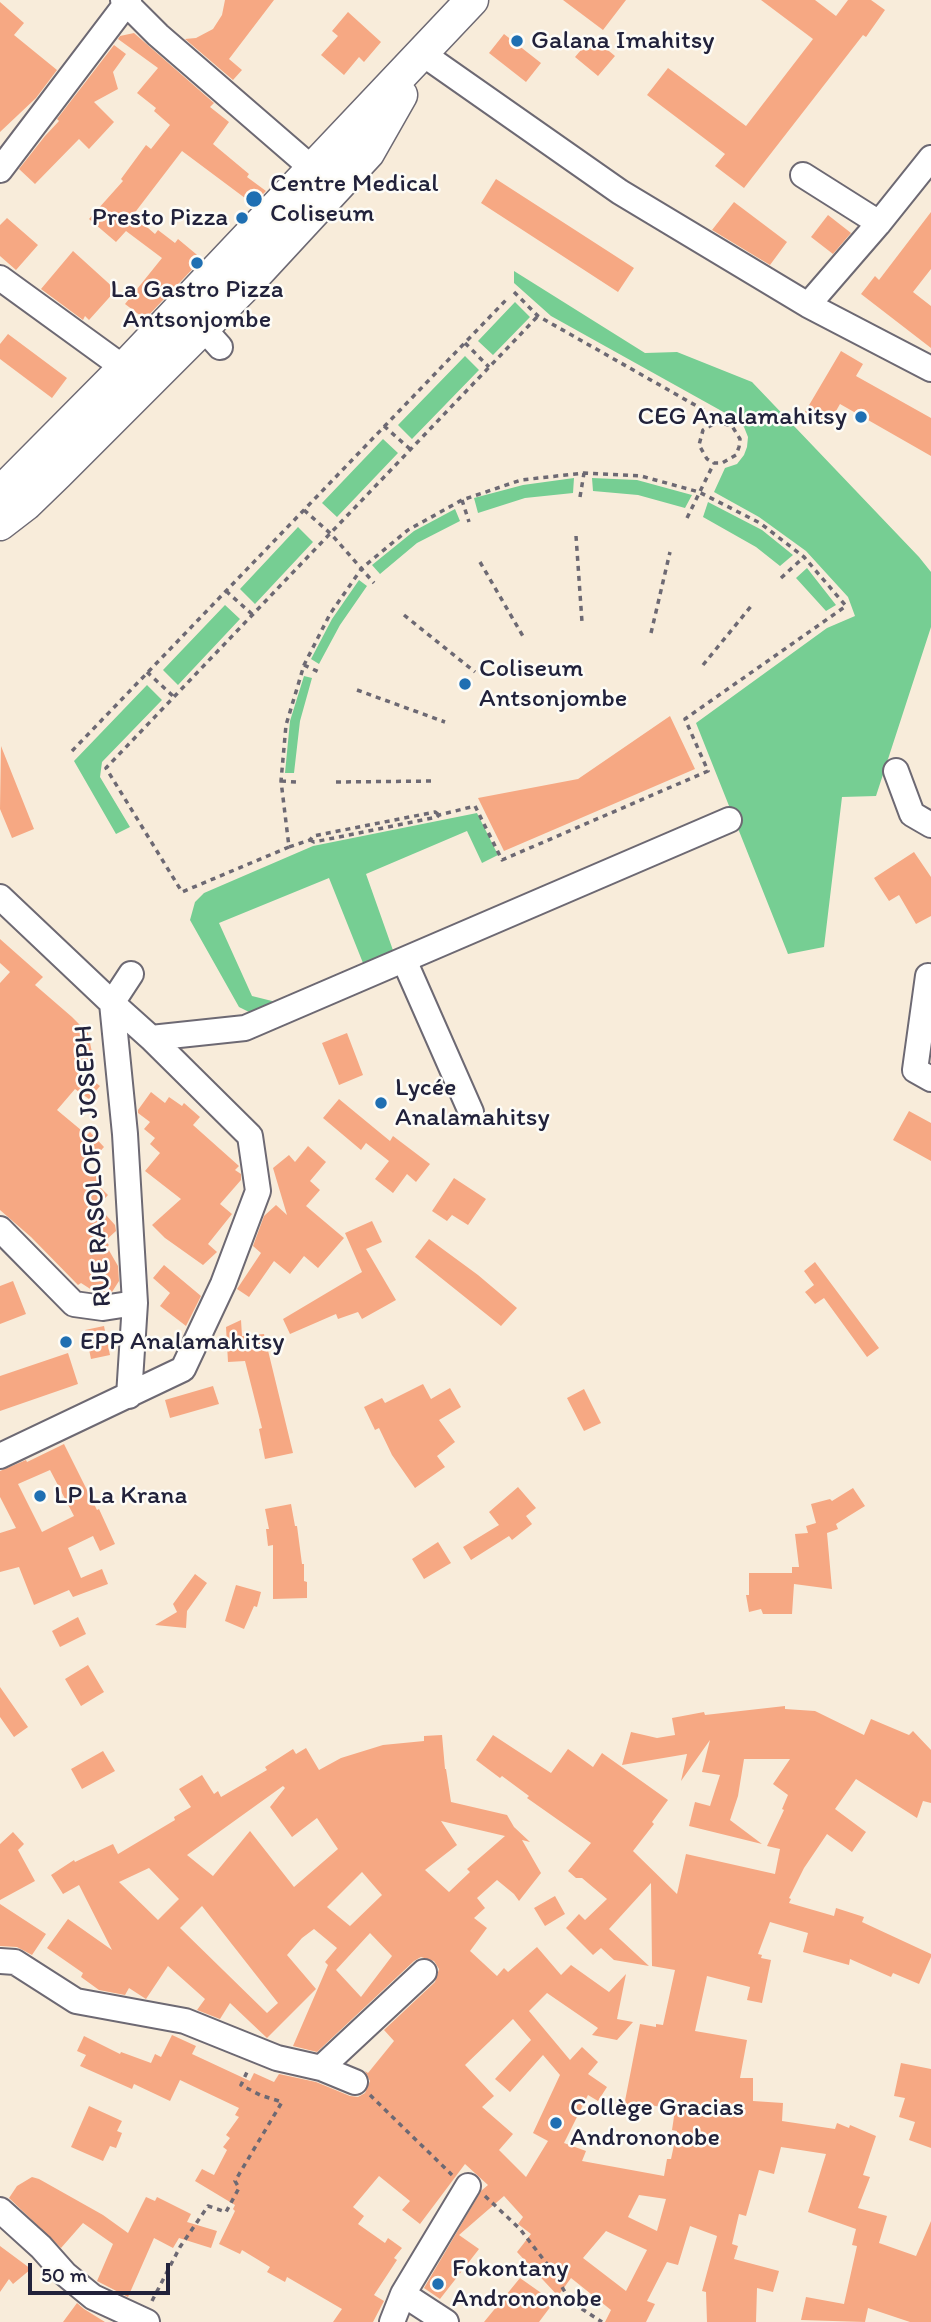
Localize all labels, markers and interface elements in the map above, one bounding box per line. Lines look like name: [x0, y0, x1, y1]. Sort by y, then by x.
place label: Galana Imahitsy: [531, 25, 714, 57]
marker: Galana Imahitsy: [509, 33, 525, 49]
place label: Centre Medical Coliseum: [270, 168, 439, 230]
marker: Centre Medical Coliseum: [244, 189, 264, 209]
place label: Presto Pizza: [92, 202, 228, 234]
marker: Presto Pizza: [234, 210, 250, 226]
marker: La Gastro Pizza Antsonjombe: [189, 255, 205, 271]
place label: La Gastro Pizza Antsonjombe: [111, 274, 283, 336]
place label: CEG Analamahitsy: [637, 401, 847, 433]
marker: CEG Analamahitsy: [853, 409, 869, 425]
place label: Coliseum Antsonjombe: [479, 653, 627, 714]
marker: Coliseum Antsonjombe: [457, 676, 473, 692]
street label: RUE RASOLOFO JOSEPH: [69, 1024, 119, 1308]
place label: Lycée Analamahitsy: [395, 1072, 550, 1134]
marker: Lycée Analamahitsy: [373, 1095, 389, 1111]
place label: EPP Analamahitsy: [80, 1326, 285, 1358]
marker: EPP Analamahitsy: [58, 1334, 74, 1350]
place label: LP La Krana: [54, 1480, 187, 1512]
marker: LP La Krana: [32, 1488, 48, 1504]
place label: Collège Gracias Andrononobe: [570, 2092, 744, 2154]
marker: Collège Gracias Andrononobe: [548, 2115, 564, 2131]
scale bar: [32, 2248, 173, 2292]
place label: Fokontany Andrononobe: [452, 2253, 602, 2314]
text: 50 m: [41, 2262, 87, 2287]
marker: Fokontany Andrononobe: [430, 2276, 446, 2292]

